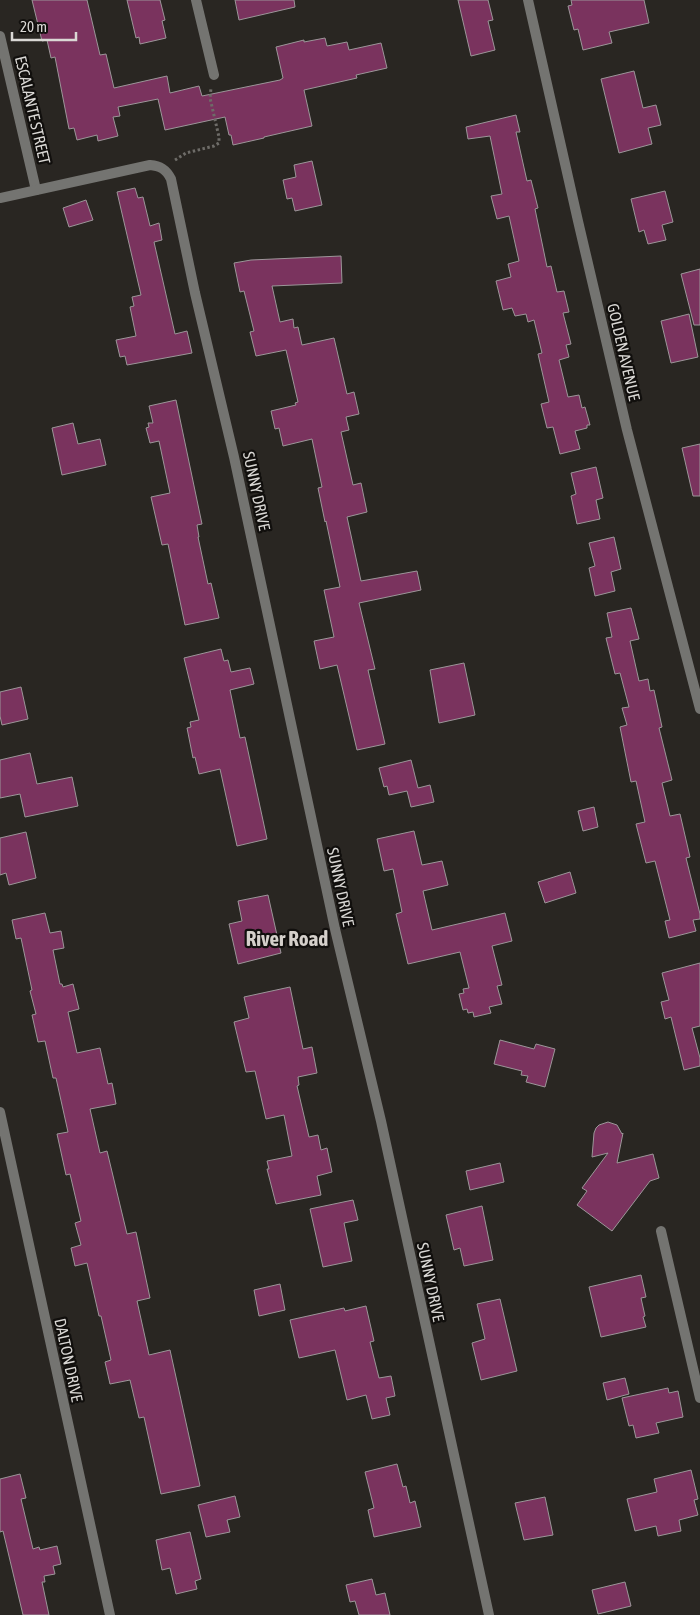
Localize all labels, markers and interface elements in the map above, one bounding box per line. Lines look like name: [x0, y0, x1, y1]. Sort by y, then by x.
scale bar: [12, 10, 76, 42]
text: 20 m: [20, 18, 47, 35]
street label: ESCALANTE STREET: [12, 54, 54, 166]
street label: GOLDEN AVENUE: [604, 302, 644, 403]
street label: SUNNY DRIVE: [240, 450, 274, 532]
street label: SUNNY DRIVE: [324, 846, 358, 928]
district label: River Road: [246, 926, 328, 950]
street label: SUNNY DRIVE: [414, 1241, 448, 1323]
street label: DALTON DRIVE: [51, 1317, 87, 1404]

